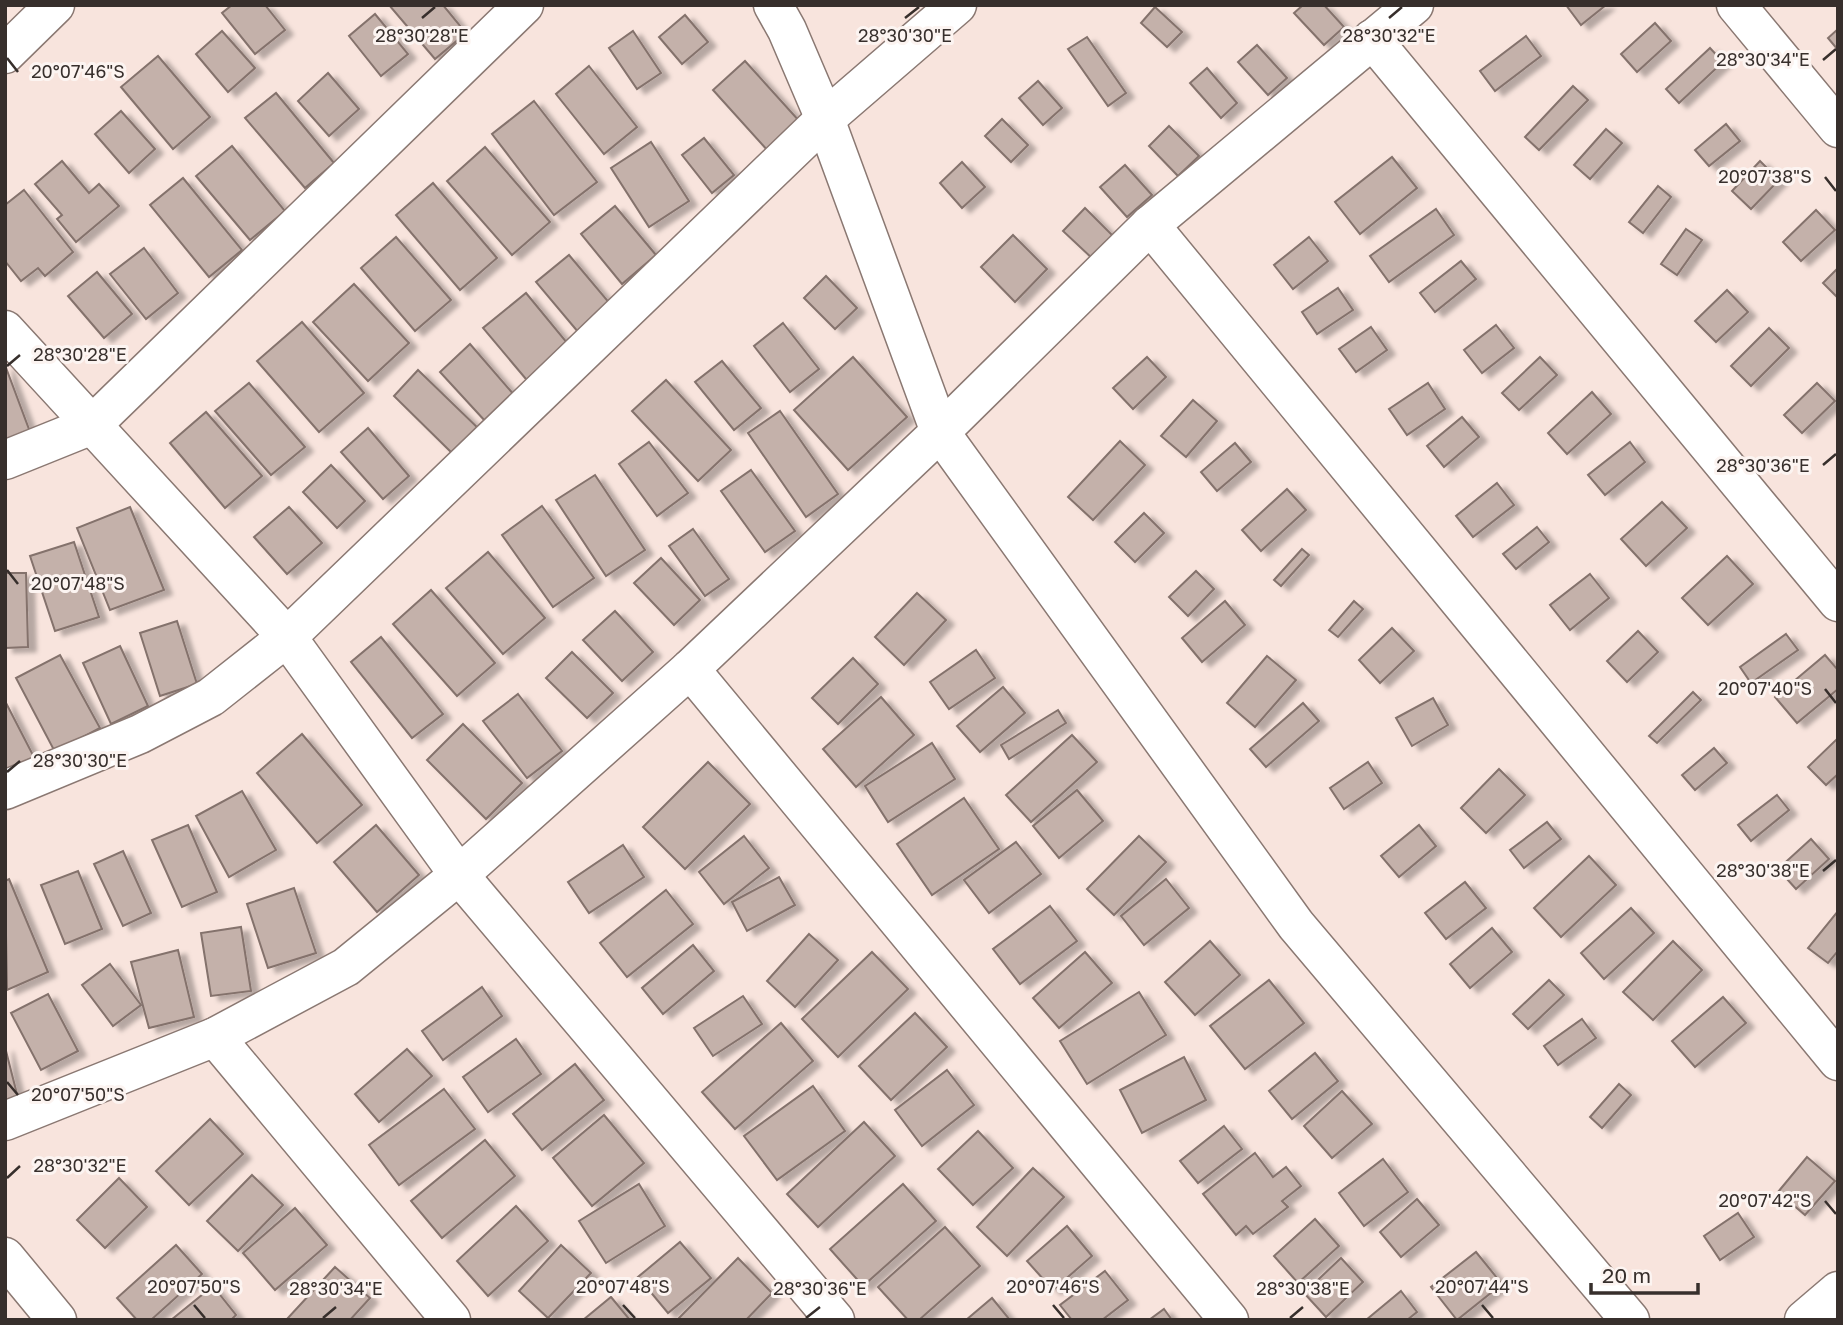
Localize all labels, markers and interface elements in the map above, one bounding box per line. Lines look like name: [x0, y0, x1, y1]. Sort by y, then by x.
text: 28°30'28"E: [375, 24, 469, 46]
text: 28°30'30"E: [858, 24, 952, 46]
text: 28°30'32"E: [1342, 24, 1436, 46]
text: 28°30'34"E: [1716, 48, 1810, 70]
text: 20°07'46"S: [31, 60, 125, 82]
text: 20°07'38"S: [1718, 165, 1812, 187]
text: 28°30'28"E: [33, 343, 127, 365]
text: 28°30'36"E: [1716, 454, 1810, 476]
text: 20°07'48"S: [31, 572, 125, 594]
text: 20°07'40"S: [1718, 677, 1812, 699]
text: 28°30'30"E: [33, 749, 127, 771]
text: 28°30'38"E: [1716, 859, 1810, 881]
text: 20°07'50"S: [31, 1083, 125, 1105]
text: 28°30'32"E: [33, 1154, 127, 1176]
text: 20°07'42"S: [1718, 1189, 1812, 1211]
scale bar: [1591, 1252, 1698, 1296]
text: 20 m: [1602, 1262, 1651, 1288]
text: 20°07'50"S: [147, 1275, 241, 1297]
text: 20°07'48"S: [576, 1275, 670, 1297]
text: 20°07'46"S: [1006, 1275, 1100, 1297]
text: 20°07'44"S: [1435, 1275, 1529, 1297]
text: 28°30'34"E: [289, 1277, 383, 1299]
text: 28°30'36"E: [773, 1277, 867, 1299]
text: 28°30'38"E: [1256, 1277, 1350, 1299]

